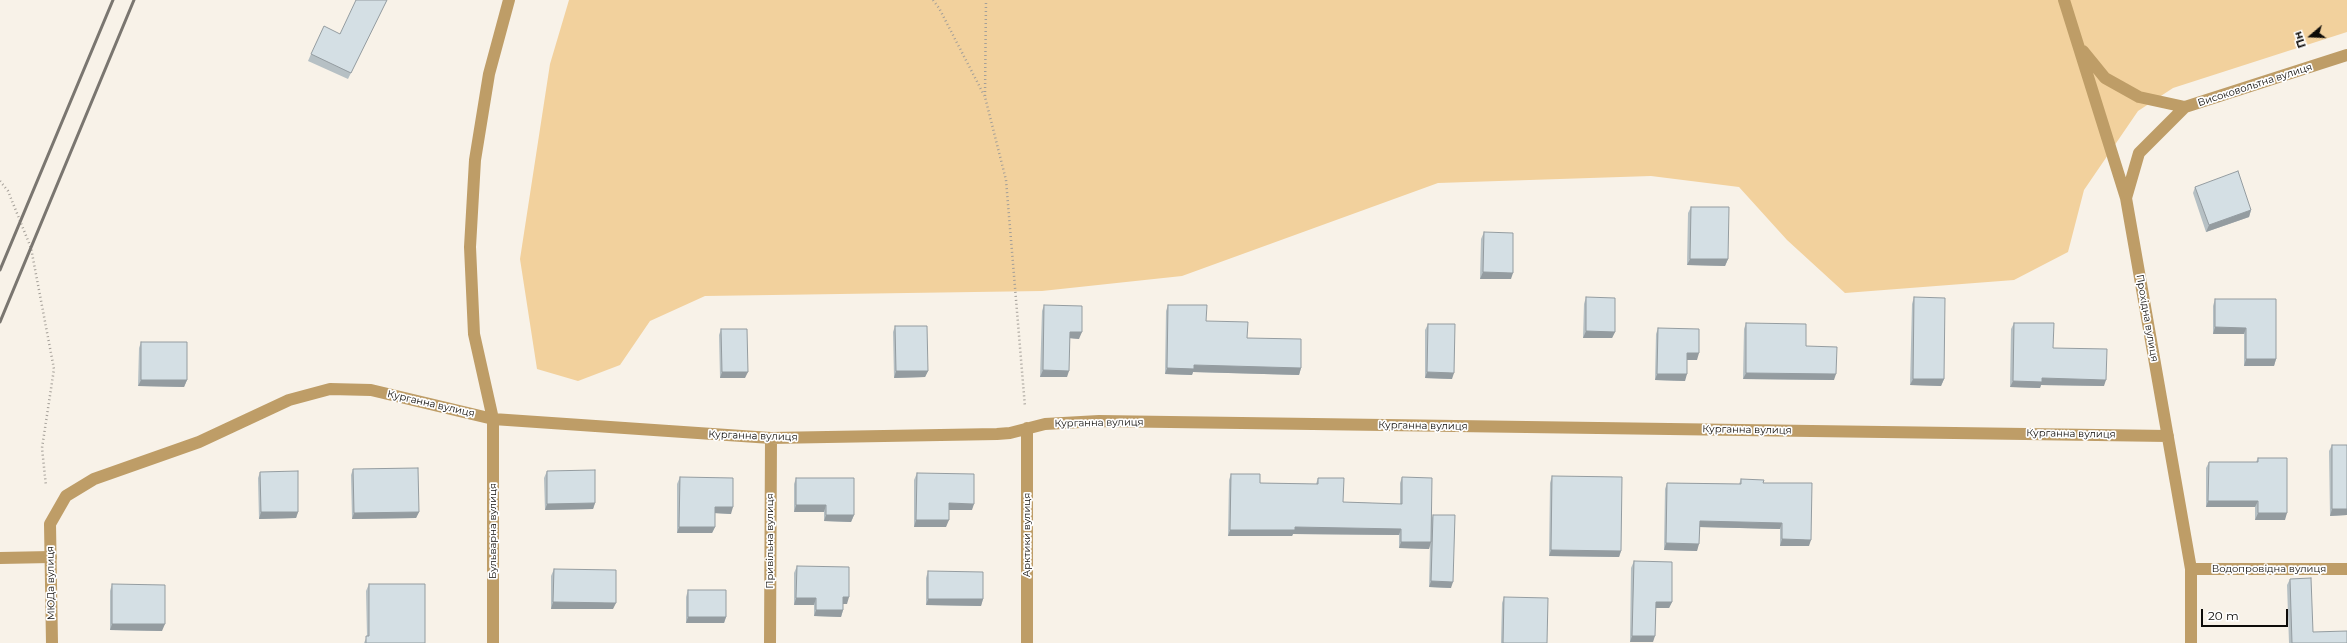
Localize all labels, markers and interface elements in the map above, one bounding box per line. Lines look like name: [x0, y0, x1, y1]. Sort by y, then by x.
north arrow: [2291, 16, 2331, 56]
text: Пн: [2290, 30, 2309, 50]
street label: Високовольтна вулиця: [2196, 61, 2314, 109]
street label: Прохідна вулиця: [2133, 273, 2161, 363]
street label: Курганна вулиця: [386, 388, 476, 420]
street label: Курганна вулиця: [1054, 416, 1144, 430]
street label: Курганна вулиця: [1378, 419, 1468, 433]
street label: Курганна вулиця: [1702, 423, 1792, 437]
street label: Курганна вулиця: [2026, 427, 2116, 441]
street label: Курганна вулиця: [708, 428, 798, 444]
street label: Бульварна вулиця: [487, 483, 499, 579]
street label: Привільна вулиця: [764, 493, 776, 589]
street label: Арктики вулиця: [1021, 493, 1033, 577]
street label: МЮДа вулиця: [44, 546, 58, 620]
street label: Водопровідна вулиця: [2212, 563, 2326, 575]
scale bar: [2203, 601, 2290, 627]
text: 20 m: [2208, 608, 2239, 623]

